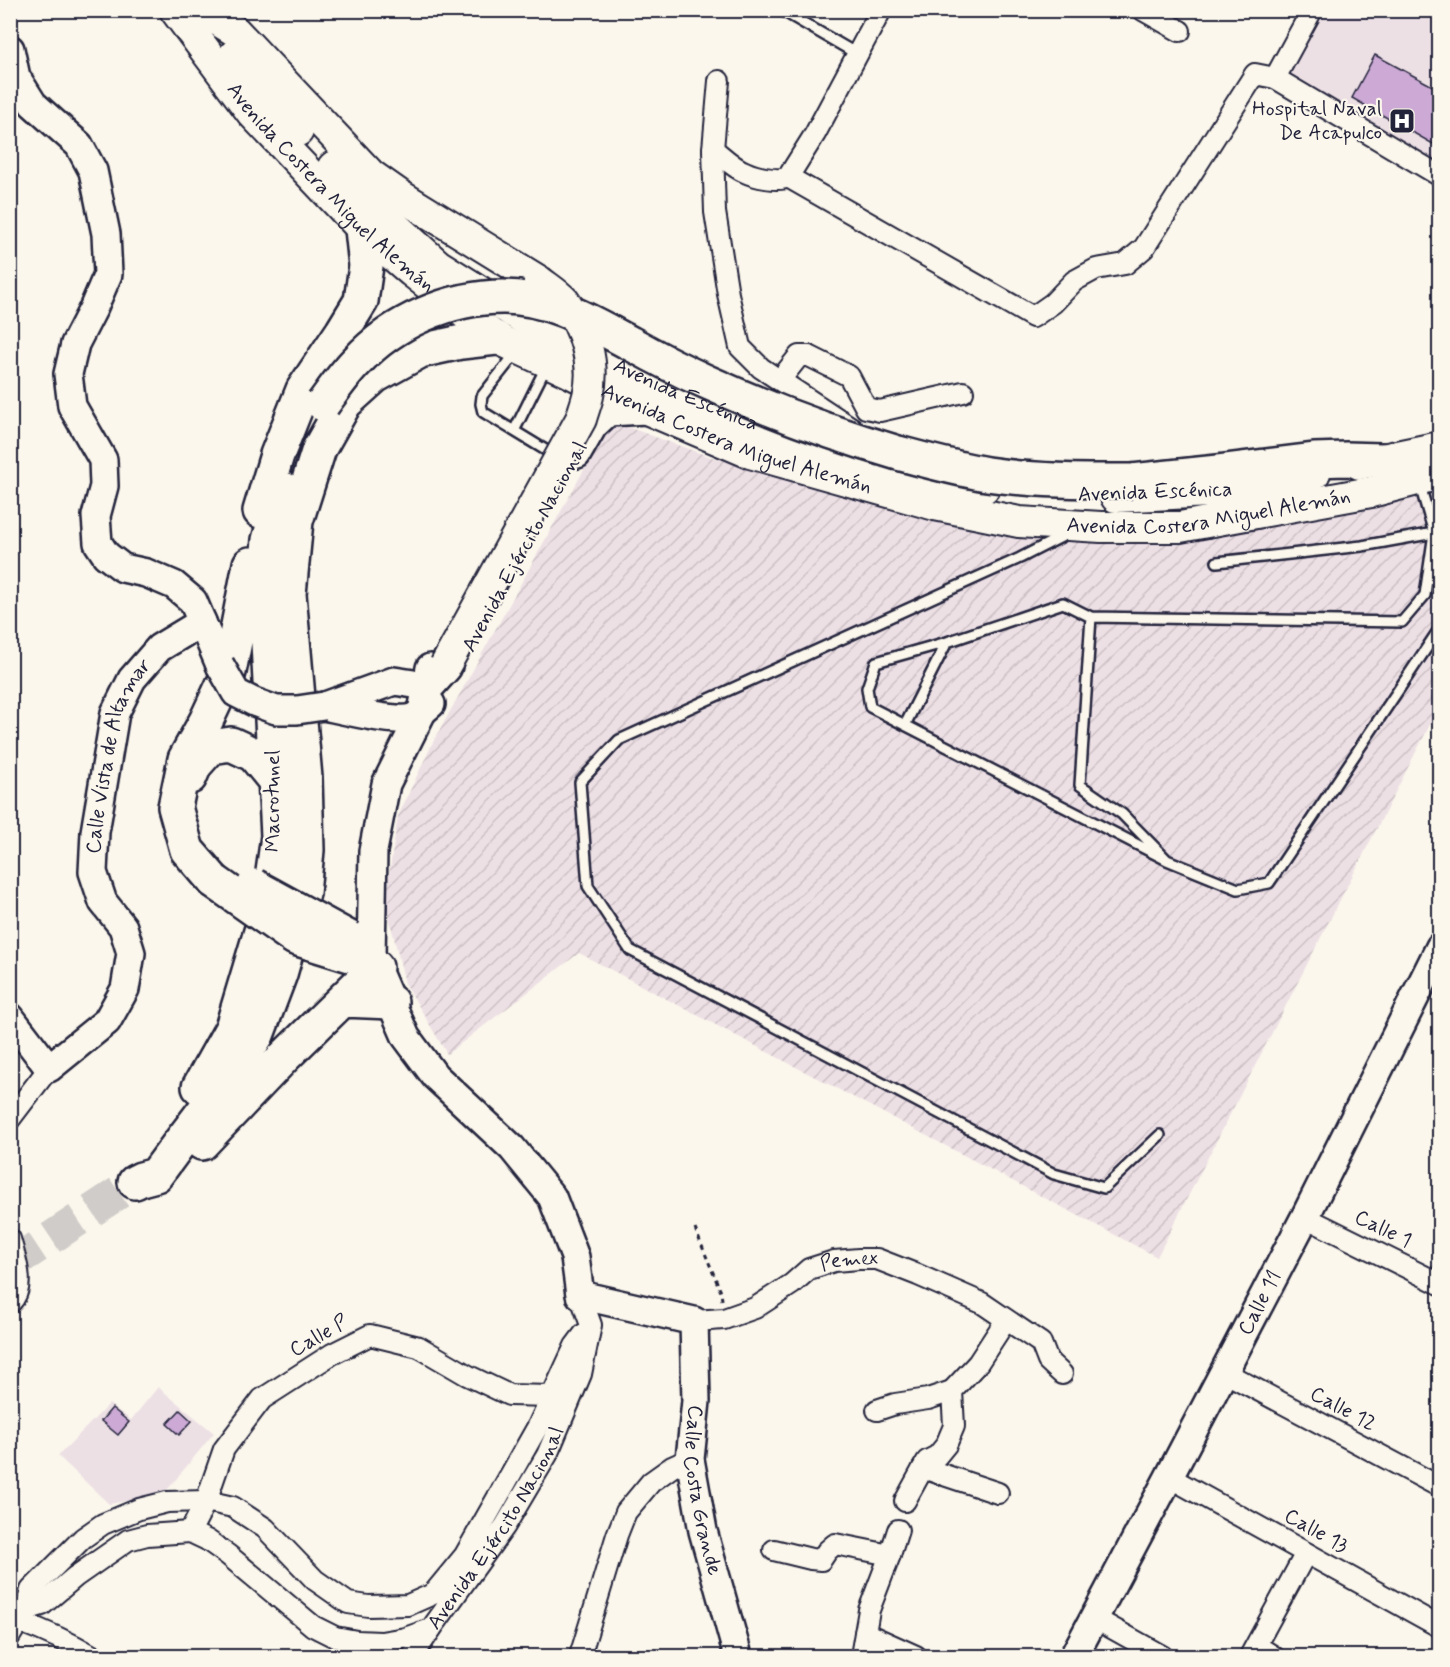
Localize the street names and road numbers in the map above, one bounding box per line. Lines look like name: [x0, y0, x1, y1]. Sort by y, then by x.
street label: Avenida Costera Miguel Alemán: [220, 77, 441, 299]
street label: Avenida Escénica: [609, 351, 762, 438]
street label: Avenida Costera Miguel Alemán: [597, 377, 875, 501]
street label: Avenida Ejército Nacional: [455, 437, 595, 657]
street label: Avenida Escénica: [1077, 475, 1233, 509]
street label: Avenida Costera Miguel Alemán: [1066, 482, 1353, 541]
street label: Calle Vista de Altamar: [80, 652, 158, 854]
street label: Macrotunel: [259, 750, 287, 852]
street label: Calle 1: [1350, 1203, 1416, 1255]
street label: Pemex: [816, 1245, 878, 1279]
street label: Calle 11: [1232, 1266, 1288, 1340]
street label: Calle P: [285, 1308, 354, 1364]
street label: Calle 12: [1305, 1380, 1381, 1438]
street label: Calle Costa Grande: [676, 1404, 729, 1578]
street label: Avenida Ejército Nacional: [421, 1422, 571, 1635]
street label: Calle 13: [1279, 1502, 1353, 1560]

